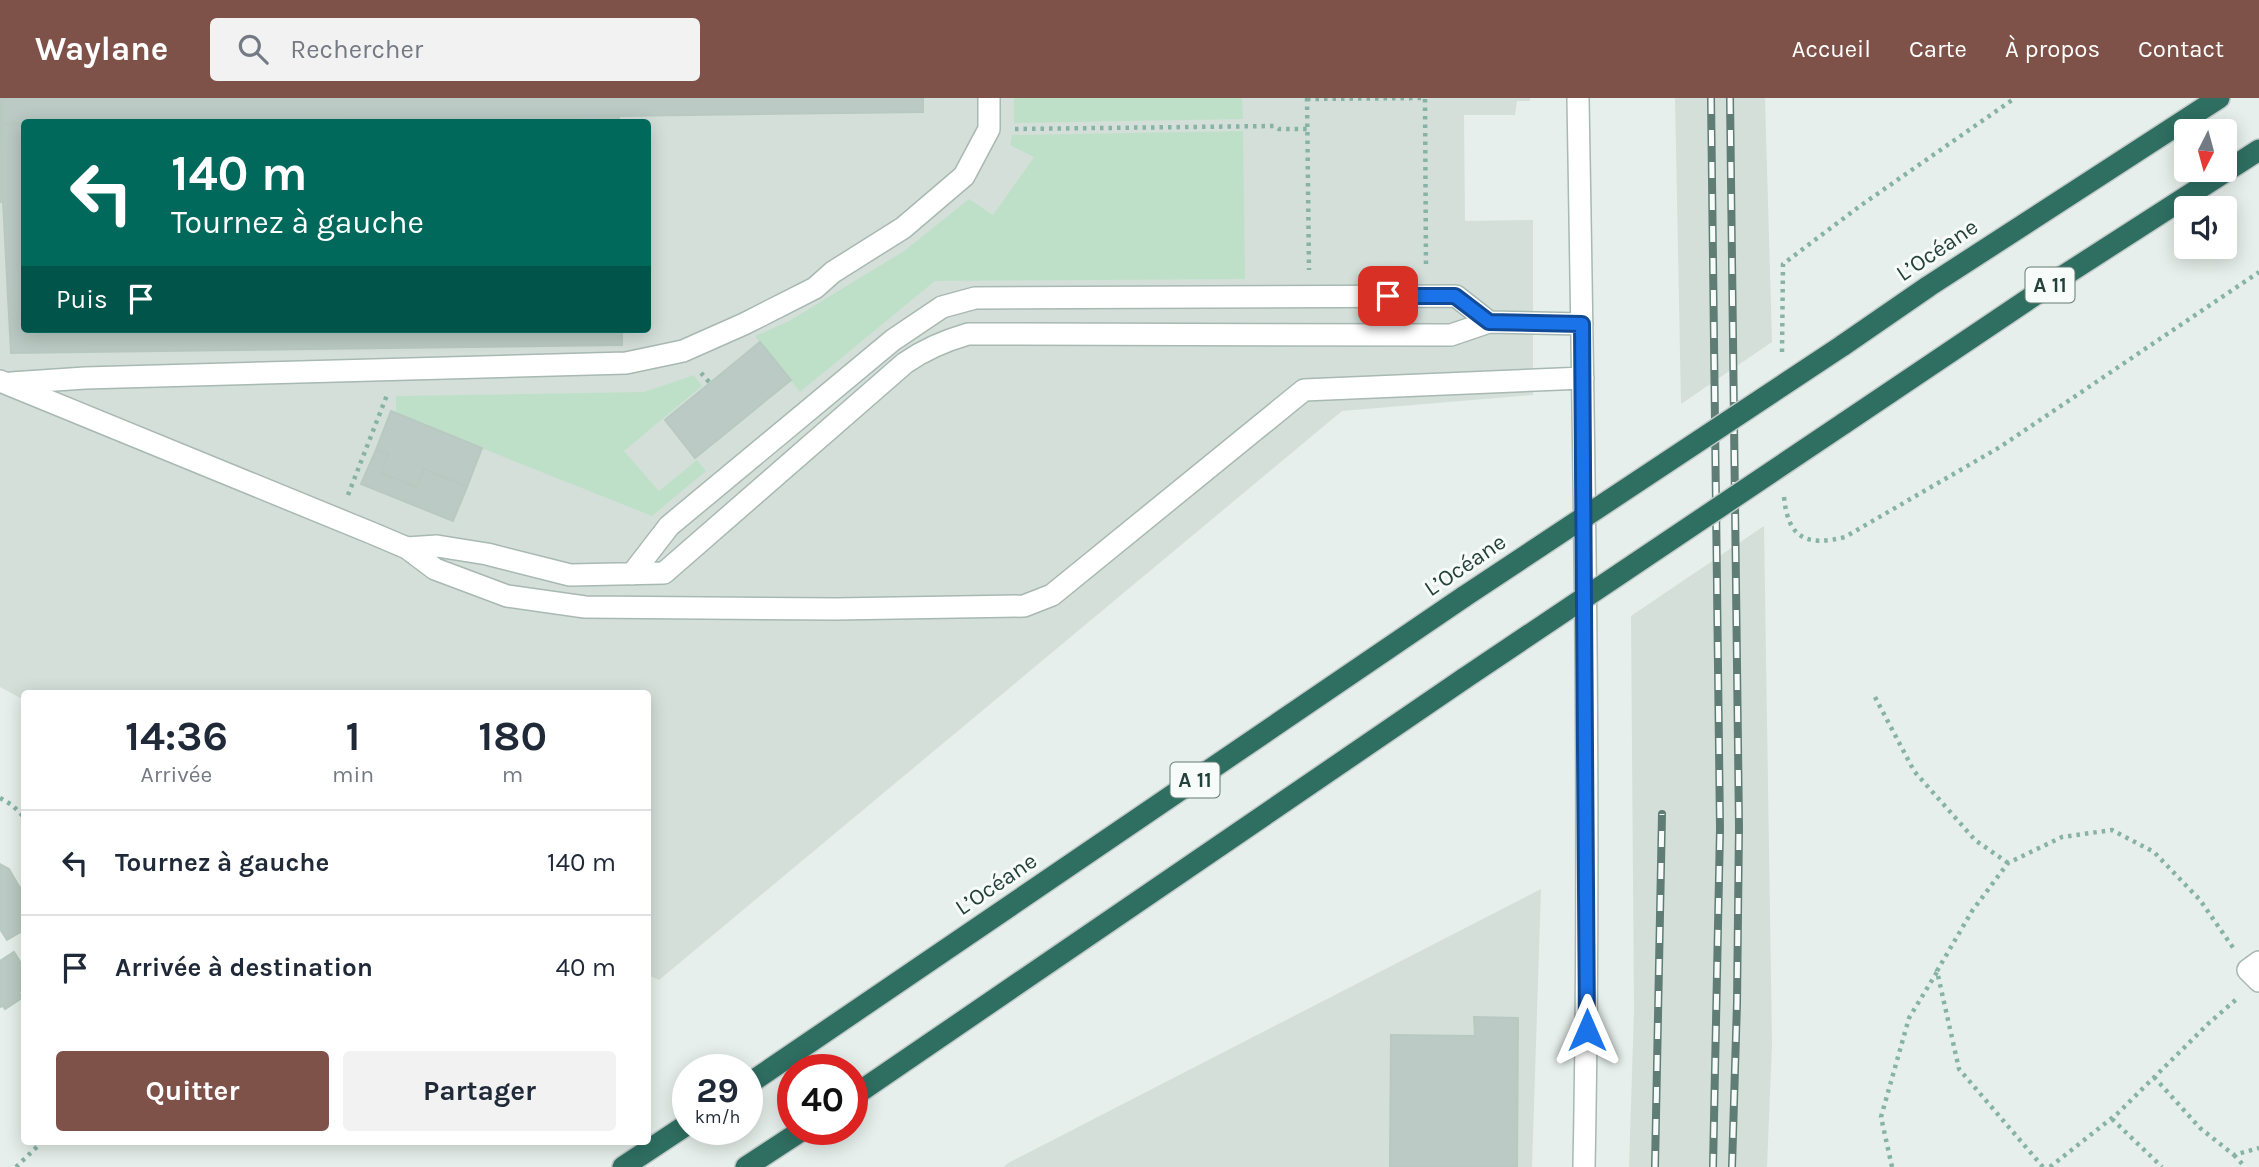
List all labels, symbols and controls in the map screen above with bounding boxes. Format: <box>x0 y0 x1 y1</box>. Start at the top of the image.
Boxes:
search box <box>210 18 700 81</box>
text: Waylane <box>35 30 168 68</box>
icon: search <box>234 30 272 68</box>
text: Rechercher <box>290 34 423 65</box>
text: Accueil <box>1792 35 1871 63</box>
text: Carte <box>1909 35 1967 63</box>
text: À propos <box>2005 35 2100 63</box>
text: Contact <box>2138 35 2224 63</box>
north arrow <box>2174 119 2236 182</box>
map controls <box>2174 119 2237 259</box>
text: 140 m <box>171 145 308 202</box>
icon: left <box>56 147 147 238</box>
button: sound <box>2174 196 2237 259</box>
text: Tournez à gauche <box>171 204 424 241</box>
street label: L’Océane <box>1891 213 1983 287</box>
pin <box>1358 266 1418 326</box>
road number: A 11 <box>2025 268 2074 302</box>
icon: arrive <box>1369 277 1407 315</box>
icon: arrive <box>122 280 160 318</box>
text: Puis <box>56 284 108 315</box>
street label: L’Océane <box>1419 528 1511 602</box>
text: 14:36 <box>125 711 228 761</box>
text: 1 <box>346 711 361 761</box>
text: 180 <box>478 711 547 761</box>
text: Arrivée <box>141 761 212 788</box>
text: min <box>332 761 374 788</box>
text: m <box>502 761 523 788</box>
road number: A 11 <box>1170 762 1220 798</box>
icon: left <box>56 844 94 882</box>
text: Tournez à gauche <box>115 847 329 878</box>
text: 140 m <box>547 847 616 878</box>
street label: L’Océane <box>950 847 1042 921</box>
icon: arrive <box>56 949 94 987</box>
text: Arrivée à destination <box>115 952 373 983</box>
text: 40 m <box>556 952 616 983</box>
position arrow <box>1550 993 1624 1067</box>
button: Quitter <box>56 1051 329 1131</box>
button: Partager <box>343 1051 616 1131</box>
speed limit sign: 40 <box>777 1054 868 1145</box>
text: 29 <box>696 1070 739 1111</box>
text: km/h <box>695 1106 740 1128</box>

